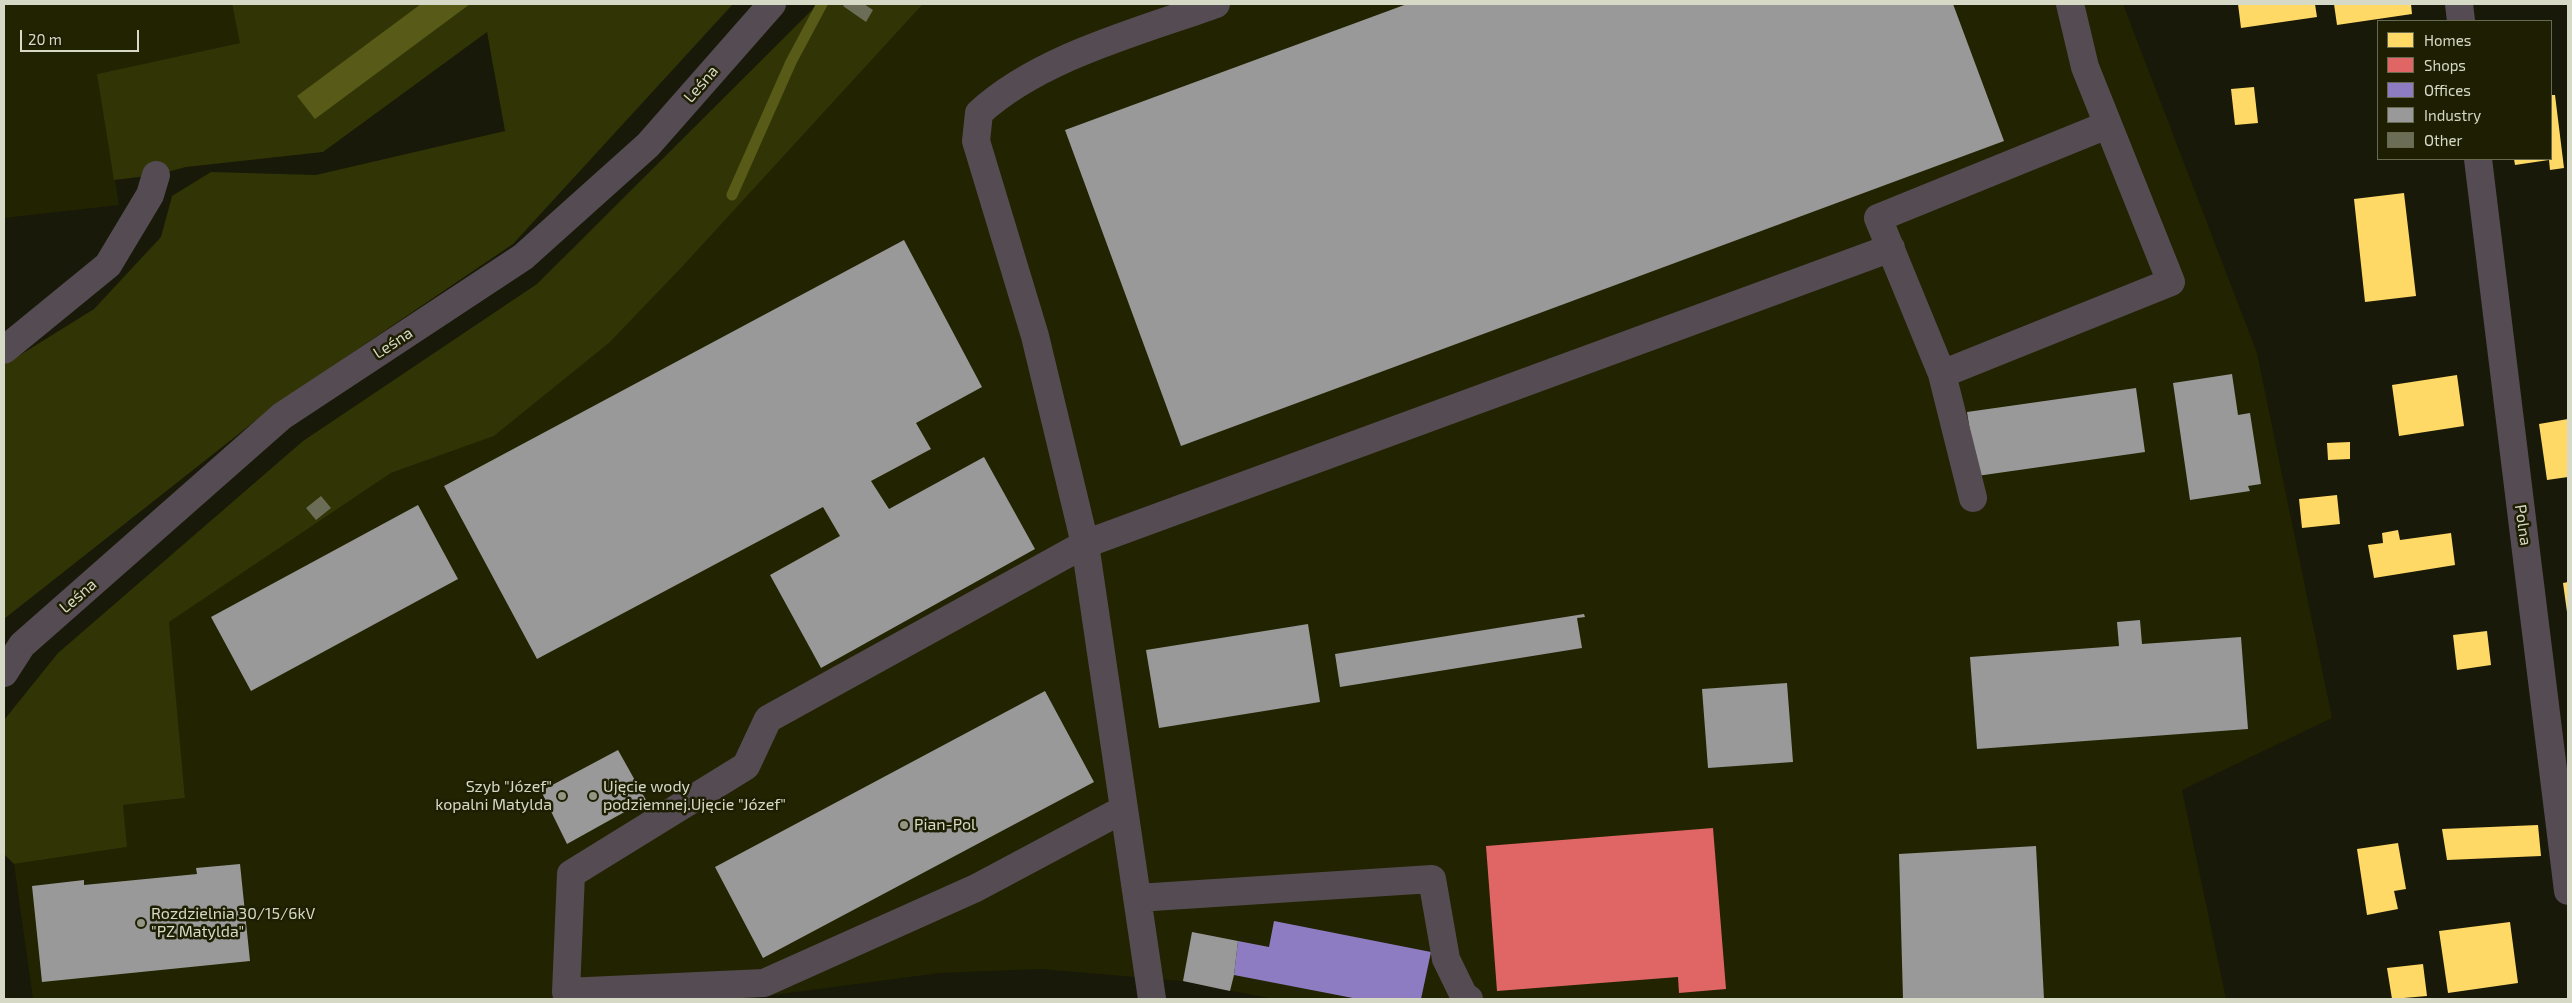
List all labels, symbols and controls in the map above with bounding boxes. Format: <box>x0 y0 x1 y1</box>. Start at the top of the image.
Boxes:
scale bar <box>22 20 141 52</box>
legend <box>2377 20 2552 160</box>
text: 20 m <box>28 30 62 48</box>
text: Homes <box>2424 31 2471 49</box>
text: Shops <box>2424 56 2466 74</box>
street label: Leśna <box>680 61 722 107</box>
text: Offices <box>2424 81 2471 99</box>
text: Industry <box>2424 106 2481 124</box>
text: Other <box>2424 131 2463 149</box>
street label: Leśna <box>370 323 416 363</box>
street label: Polna <box>2511 503 2535 547</box>
street label: Leśna <box>55 575 101 617</box>
place label: Szyb "Józef" kopalni Matylda <box>435 777 552 815</box>
place label: Ujęcie wody podziemnej.Ujęcie "Józef" <box>603 777 786 815</box>
marker: Szyb "Józef" kopalni Matylda <box>556 790 568 802</box>
marker: Ujęcie wody podziemnej.Ujęcie "Józef" <box>587 790 599 802</box>
place label: Pian-Pol <box>914 815 976 835</box>
marker: Pian-Pol <box>898 819 910 831</box>
place label: Rozdzielnia 30/15/6kV "PZ Matylda" <box>151 904 315 942</box>
marker: Rozdzielnia 30/15/6kV "PZ Matylda" <box>135 917 147 929</box>

